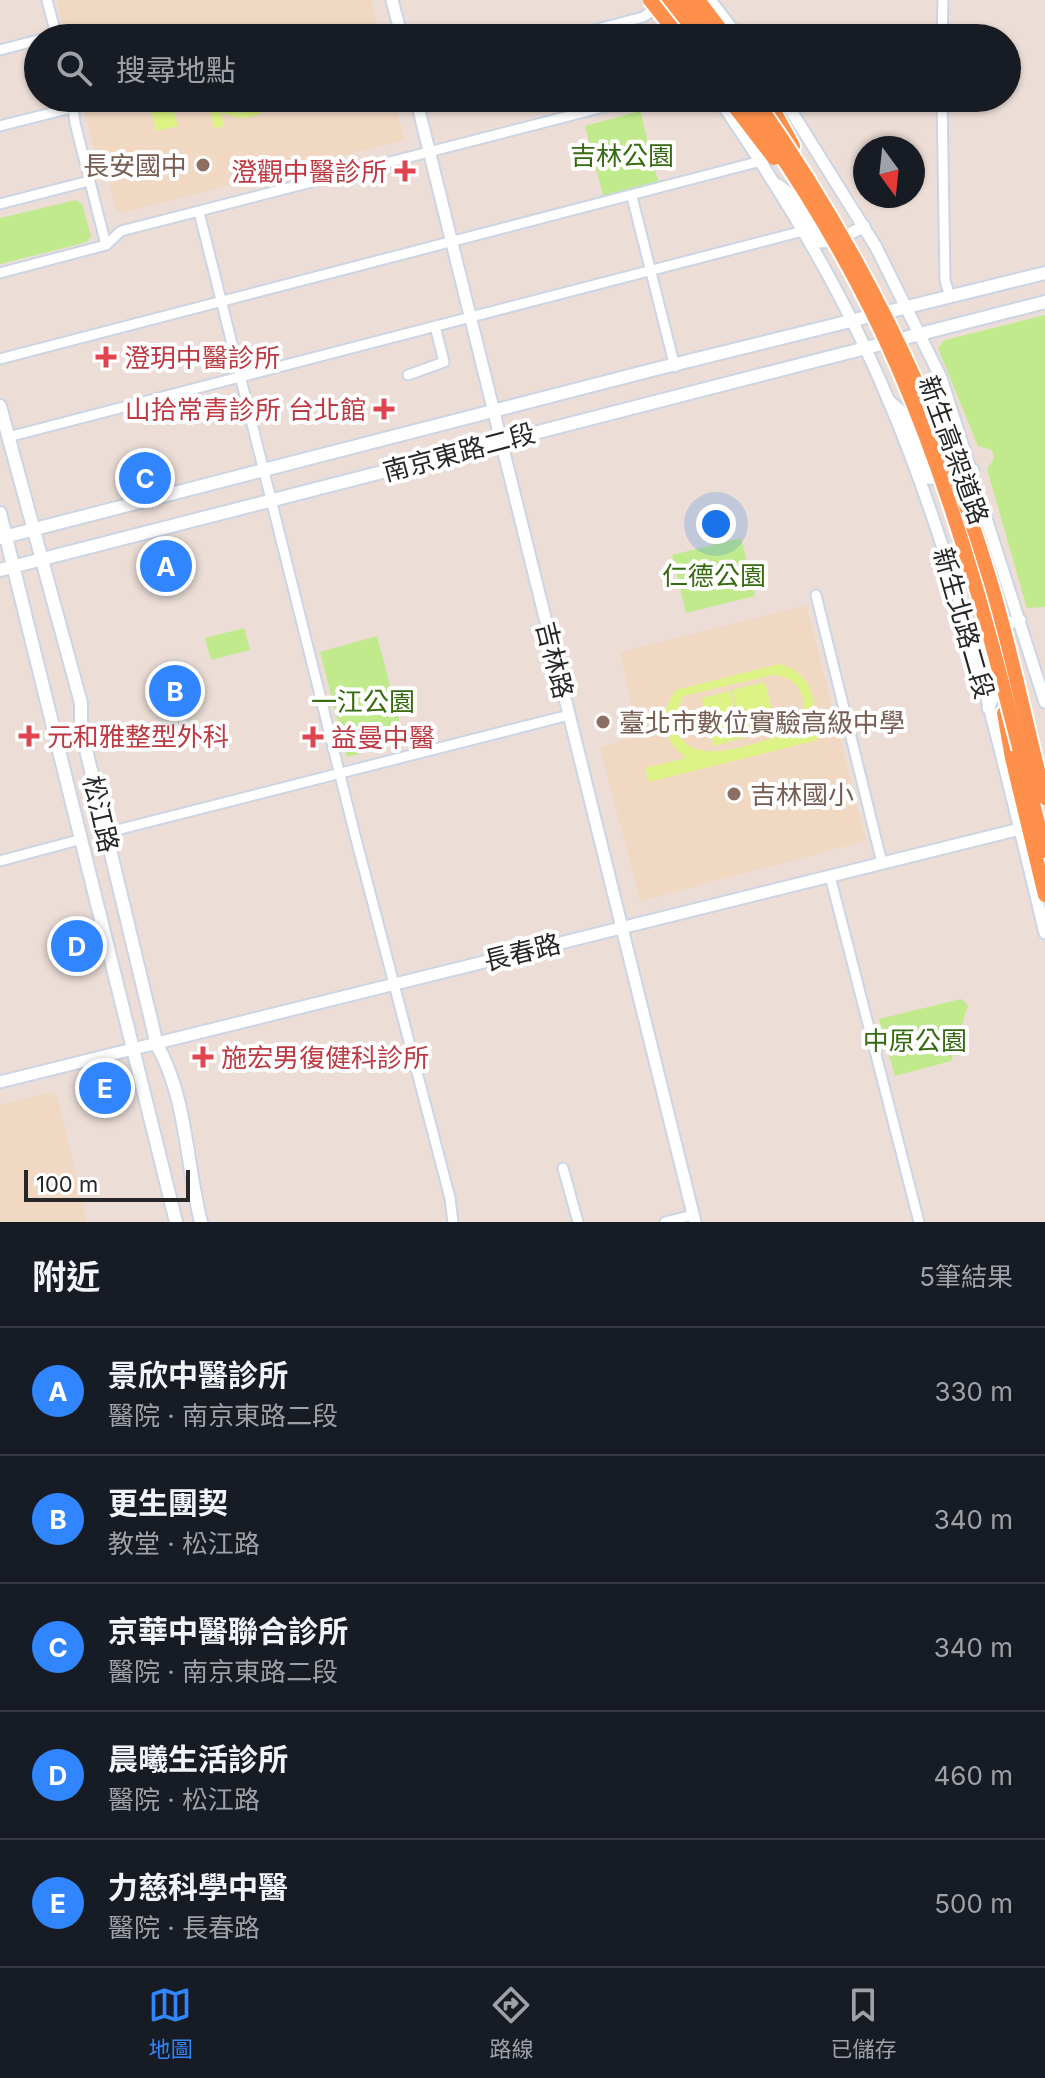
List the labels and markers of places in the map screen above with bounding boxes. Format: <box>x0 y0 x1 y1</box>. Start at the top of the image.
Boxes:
place label: 長安國中 <box>83 150 187 181</box>
marker: 長安國中 <box>194 156 212 174</box>
place label: 澄觀中醫診所 <box>231 156 387 187</box>
marker: 澄觀中醫診所 <box>394 160 416 182</box>
place label: 澄玥中醫診所 <box>124 342 280 373</box>
marker: 澄玥中醫診所 <box>95 346 117 368</box>
place label: 山拾常青診所 台北館 <box>125 394 366 425</box>
marker: 山拾常青診所 台北館 <box>373 398 395 420</box>
pin: C <box>119 448 171 508</box>
pin: A <box>140 536 192 596</box>
pin: B <box>149 661 201 721</box>
place label: 臺北市數位實驗高級中學 <box>619 707 905 738</box>
marker: 臺北市數位實驗高級中學 <box>594 713 612 731</box>
place label: 元和雅整型外科 <box>47 721 229 752</box>
place label: 益曼中醫 <box>331 722 435 753</box>
marker: 元和雅整型外科 <box>18 725 40 747</box>
marker: 益曼中醫 <box>302 726 324 748</box>
place label: 吉林國小 <box>750 779 854 810</box>
marker: 吉林國小 <box>725 785 743 803</box>
pin: D <box>51 916 103 976</box>
place label: 施宏男復健科診所 <box>221 1042 429 1073</box>
marker: 施宏男復健科診所 <box>192 1046 214 1068</box>
pin: E <box>79 1058 131 1118</box>

